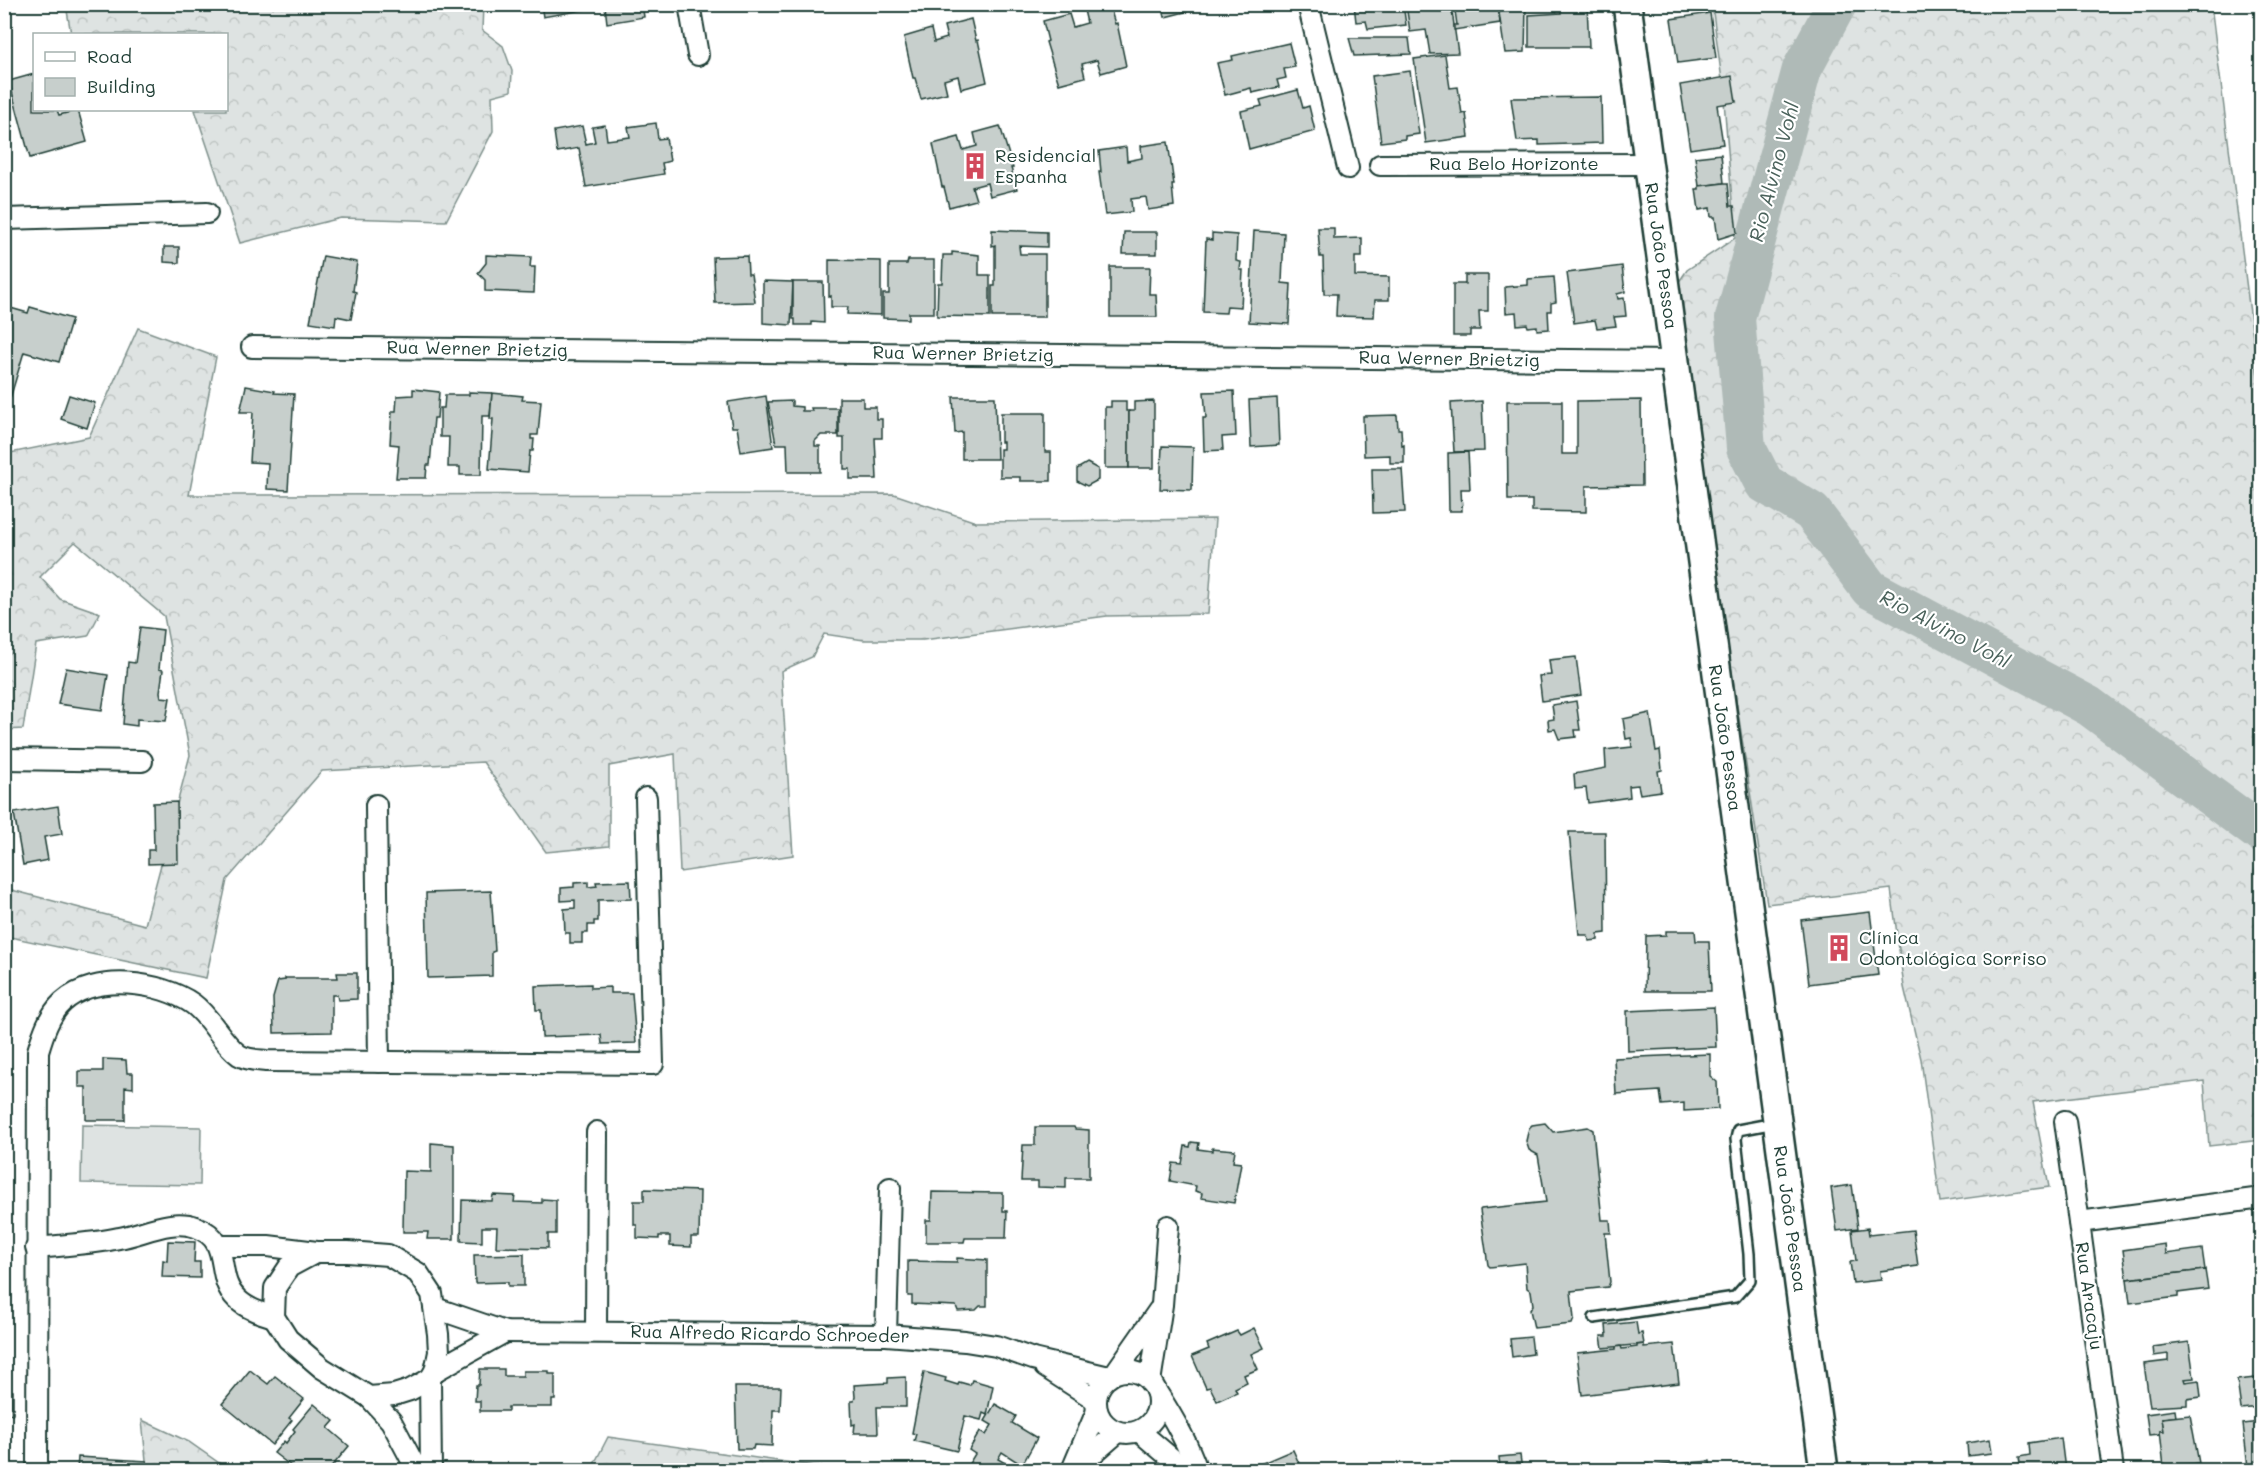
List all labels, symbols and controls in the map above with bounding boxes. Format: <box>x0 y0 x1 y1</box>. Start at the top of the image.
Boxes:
legend <box>33 33 228 111</box>
text: Road <box>87 44 132 68</box>
text: Building <box>87 74 155 98</box>
water label: Rio Alvino Vohl <box>1742 99 1804 244</box>
place label: Residencial Espanha <box>995 143 1096 188</box>
building icon: Residencial Espanha <box>960 151 990 181</box>
street label: Rua Belo Horizonte <box>1429 151 1599 175</box>
street label: Rua João Pessoa <box>1640 181 1684 331</box>
street label: Rua Werner Brietzig <box>386 334 568 362</box>
street label: Rua Werner Brietzig <box>872 339 1054 367</box>
street label: Rua Werner Brietzig <box>1358 344 1540 372</box>
water label: Rio Alvino Vohl <box>1876 583 2015 673</box>
street label: Rua João Pessoa <box>1704 663 1748 813</box>
place label: Clínica Odontológica Sorriso <box>1859 925 2047 970</box>
building icon: Clínica Odontológica Sorriso <box>1824 933 1854 963</box>
street label: Rua João Pessoa <box>1769 1144 1813 1294</box>
street label: Rua Aracaju <box>2071 1240 2109 1351</box>
street label: Rua Alfredo Ricardo Schroeder <box>630 1319 910 1347</box>

